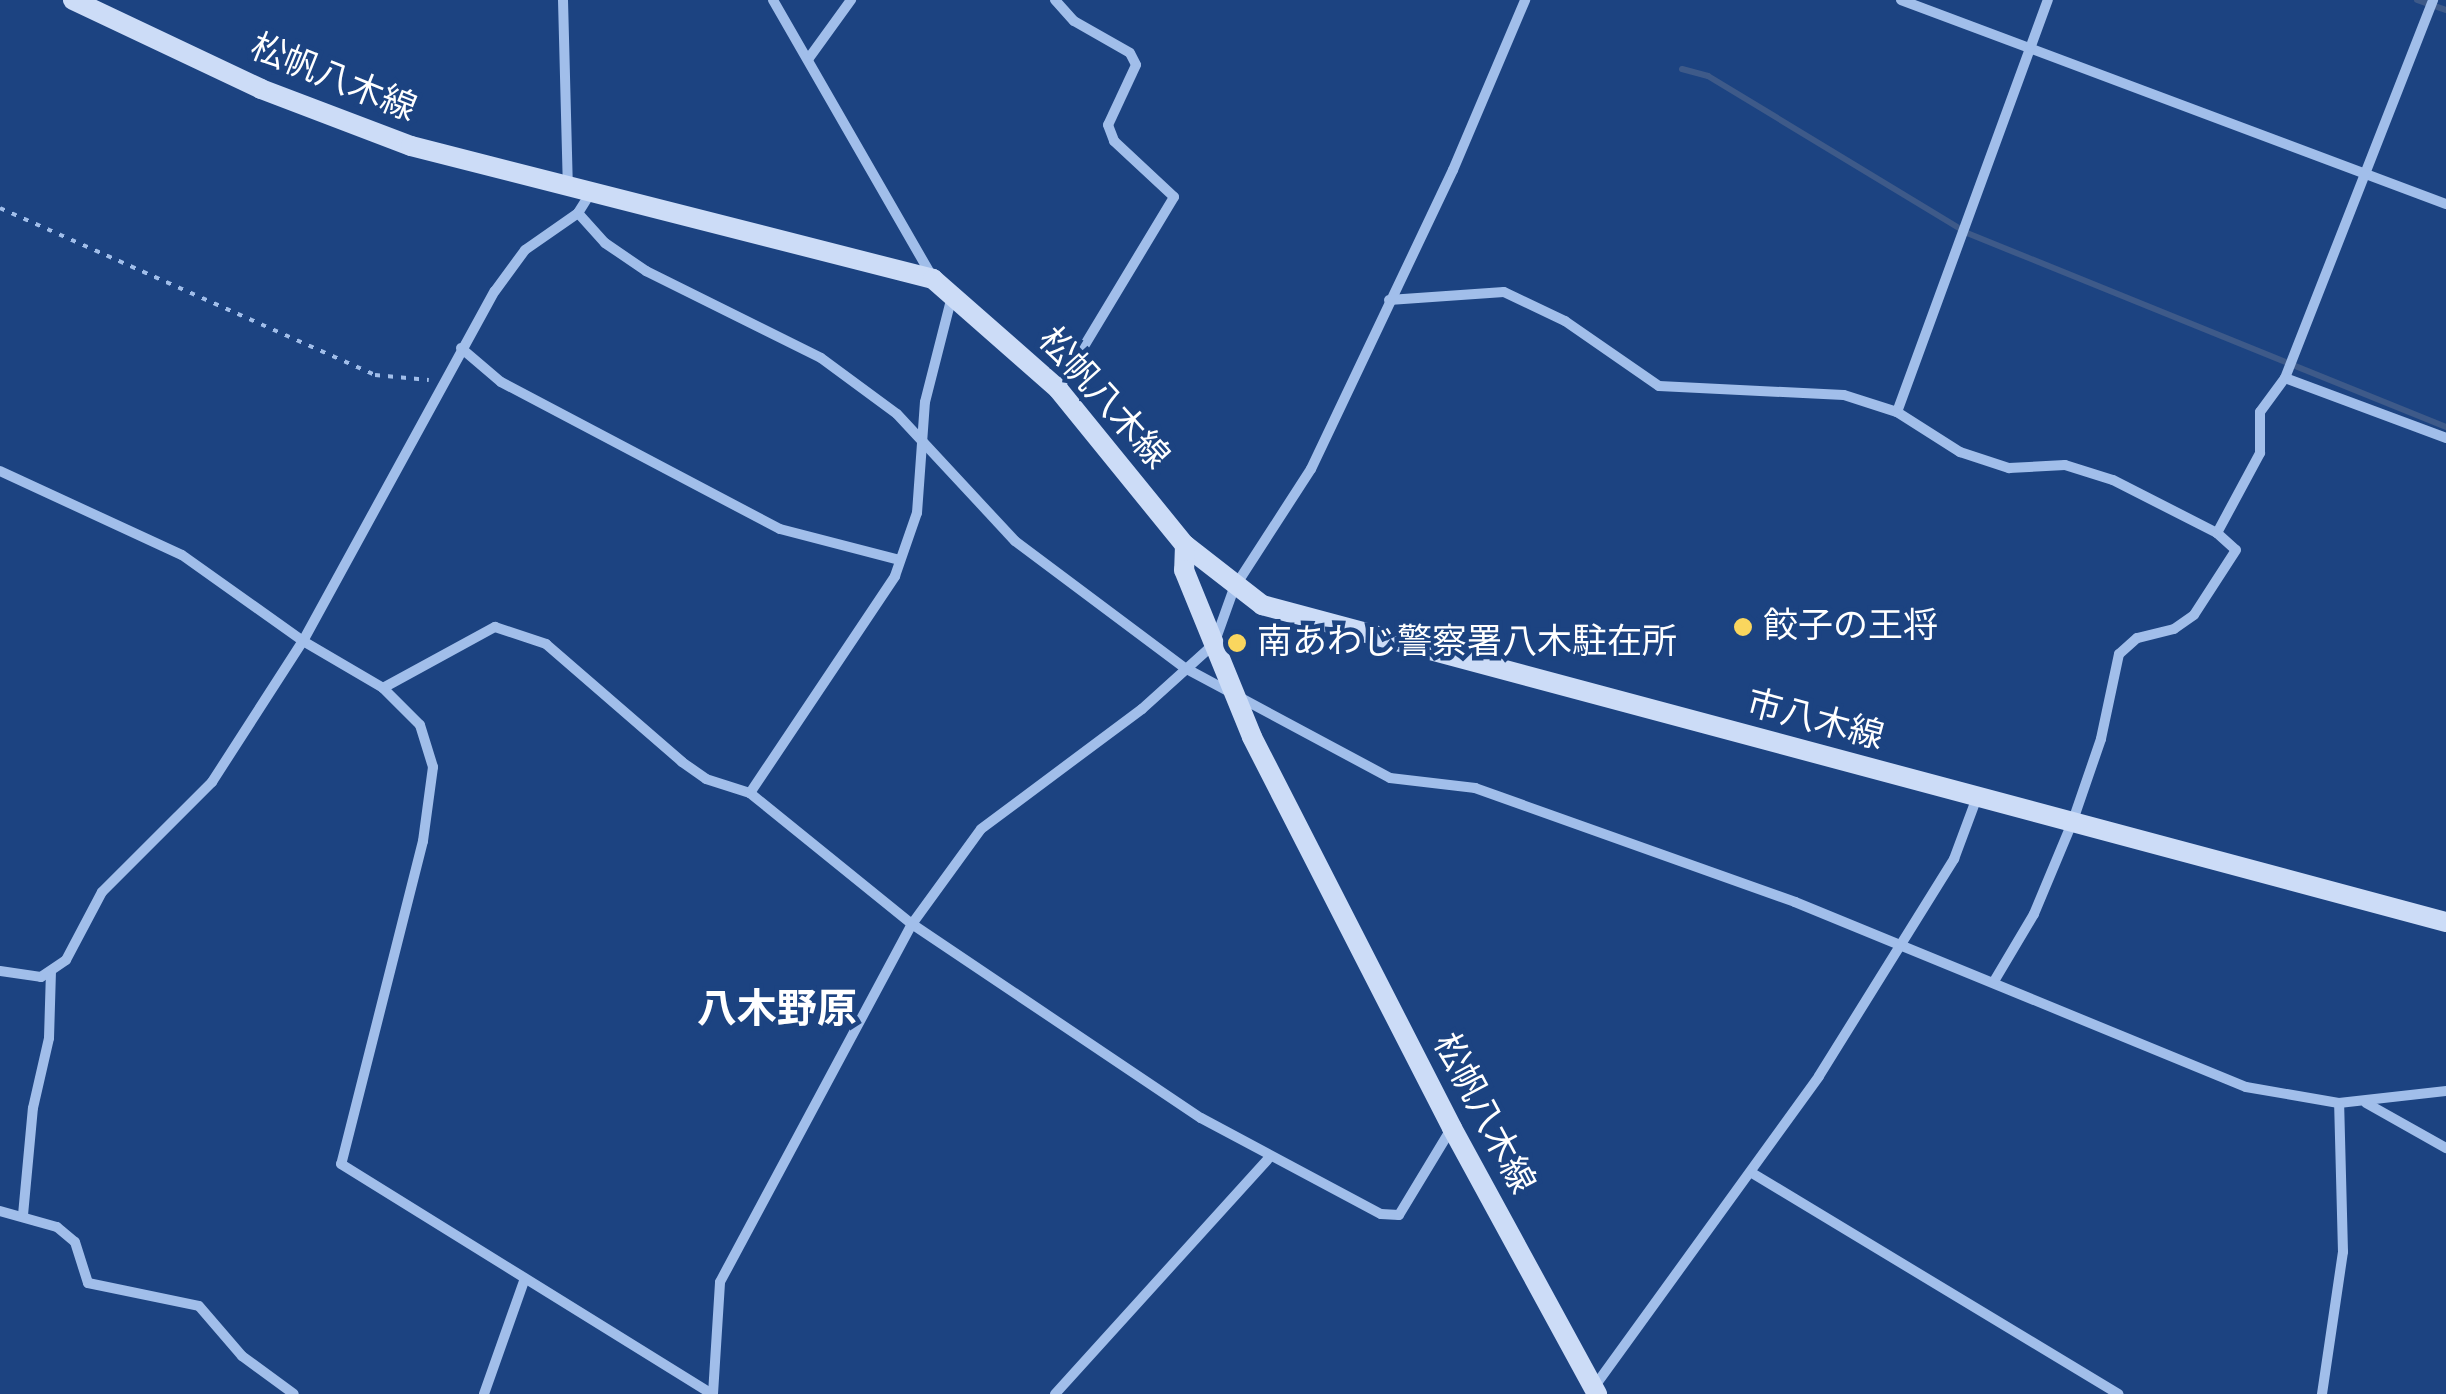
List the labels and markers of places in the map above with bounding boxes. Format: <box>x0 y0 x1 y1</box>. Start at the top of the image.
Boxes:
place label: 餃子の王将 <box>1763 606 1938 648</box>
marker: 餃子の王将 <box>1732 616 1754 638</box>
place label: 南あわじ警察署八木駐在所 <box>1257 622 1677 664</box>
marker: 南あわじ警察署八木駐在所 <box>1226 632 1248 654</box>

